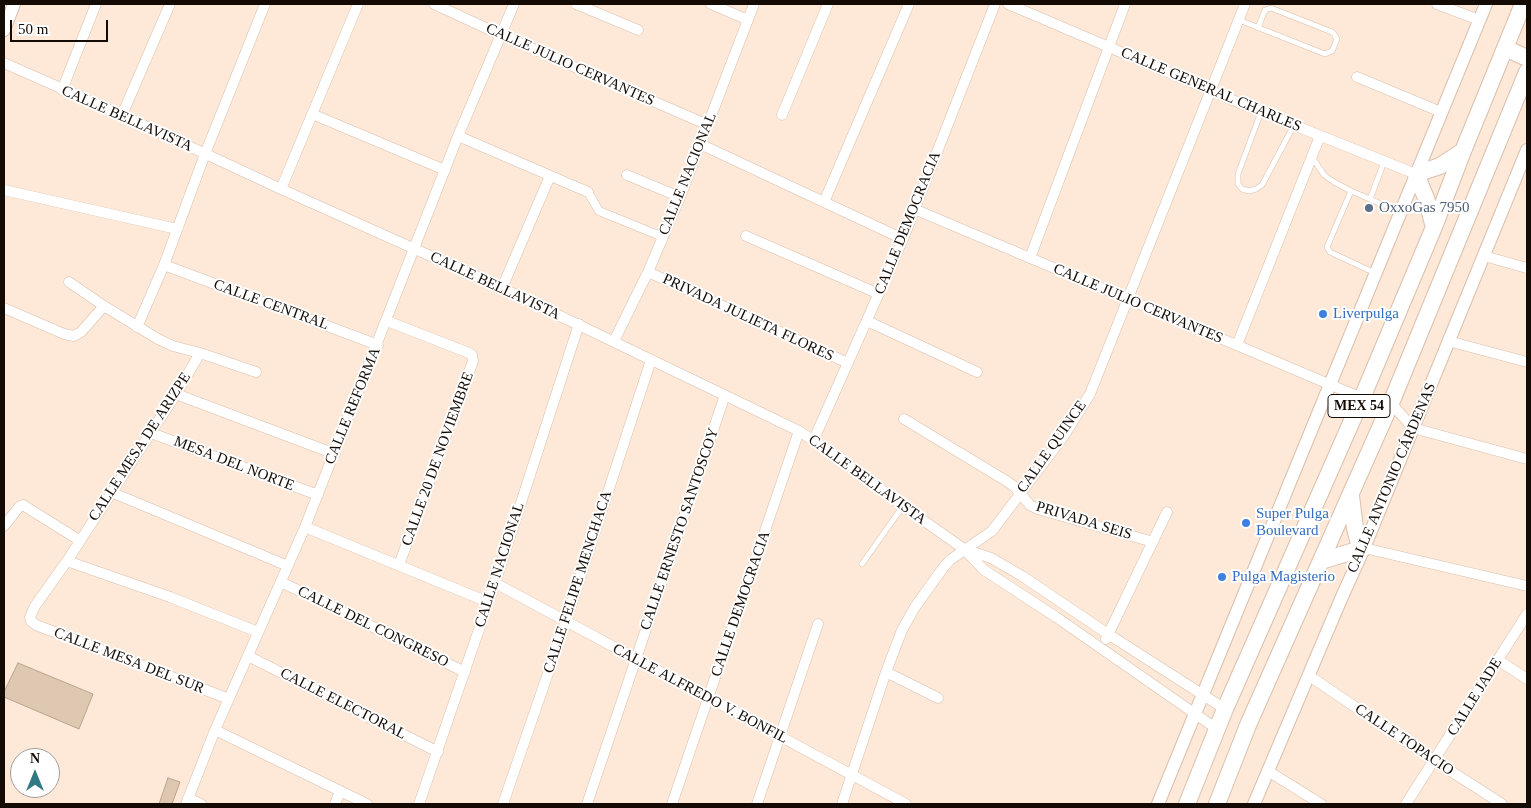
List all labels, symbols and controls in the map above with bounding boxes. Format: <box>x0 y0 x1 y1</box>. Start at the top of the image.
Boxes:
scale bar <box>12 10 110 42</box>
street label: CALLE JULIO CERVANTES <box>483 20 657 110</box>
text: 50 m <box>18 21 48 37</box>
street label: CALLE GENERAL CHARLES <box>1118 44 1304 136</box>
street label: CALLE BELLAVISTA <box>59 82 195 156</box>
street label: CALLE NACIONAL <box>655 110 721 238</box>
street label: CALLE DEMOCRACIA <box>871 149 945 297</box>
place label: OxxoGas 7950 <box>1379 199 1469 217</box>
marker: OxxoGas 7950 <box>1363 202 1375 214</box>
street label: CALLE BELLAVISTA <box>427 248 563 324</box>
street label: CALLE JULIO CERVANTES <box>1050 260 1226 348</box>
street label: PRIVADA JULIETA FLORES <box>660 270 836 366</box>
street label: CALLE CENTRAL <box>211 276 331 334</box>
place label: Liverpulga <box>1333 305 1399 323</box>
marker: Liverpulga <box>1317 308 1329 320</box>
street label: CALLE REFORMA <box>321 345 385 467</box>
street label: CALLE MESA DE ARIZPE <box>85 369 195 525</box>
street label: CALLE 20 DE NOVIEMBRE <box>398 370 478 548</box>
street label: CALLE ANTONIO CÁRDENAS <box>1344 380 1440 576</box>
road number: MEX 54 <box>1328 394 1390 418</box>
street label: CALLE QUINCE <box>1013 397 1091 497</box>
street label: CALLE ERNESTO SANTOSCOY <box>637 425 723 633</box>
street label: CALLE BELLAVISTA <box>805 431 929 529</box>
street label: MESA DEL NORTE <box>171 433 297 495</box>
street label: CALLE FELIPE MENCHACA <box>540 488 616 676</box>
street label: PRIVADA SEIS <box>1034 498 1134 544</box>
street label: CALLE NACIONAL <box>471 500 529 630</box>
place label: Super Pulga Boulevard <box>1256 505 1329 540</box>
marker: Super Pulga Boulevard <box>1240 517 1252 529</box>
street label: CALLE DEMOCRACIA <box>708 529 774 679</box>
place label: Pulga Magisterio <box>1232 568 1335 586</box>
marker: Pulga Magisterio <box>1216 571 1228 583</box>
street label: CALLE DEL CONGRESO <box>295 583 451 671</box>
street label: CALLE MESA DEL SUR <box>51 624 207 698</box>
street label: CALLE ALFREDO V. BONFIL <box>609 640 791 748</box>
street label: CALLE JADE <box>1444 655 1506 739</box>
street label: CALLE ELECTORAL <box>277 664 409 744</box>
street label: CALLE TOPACIO <box>1351 700 1457 780</box>
north arrow <box>10 748 60 798</box>
text: N <box>30 751 40 766</box>

